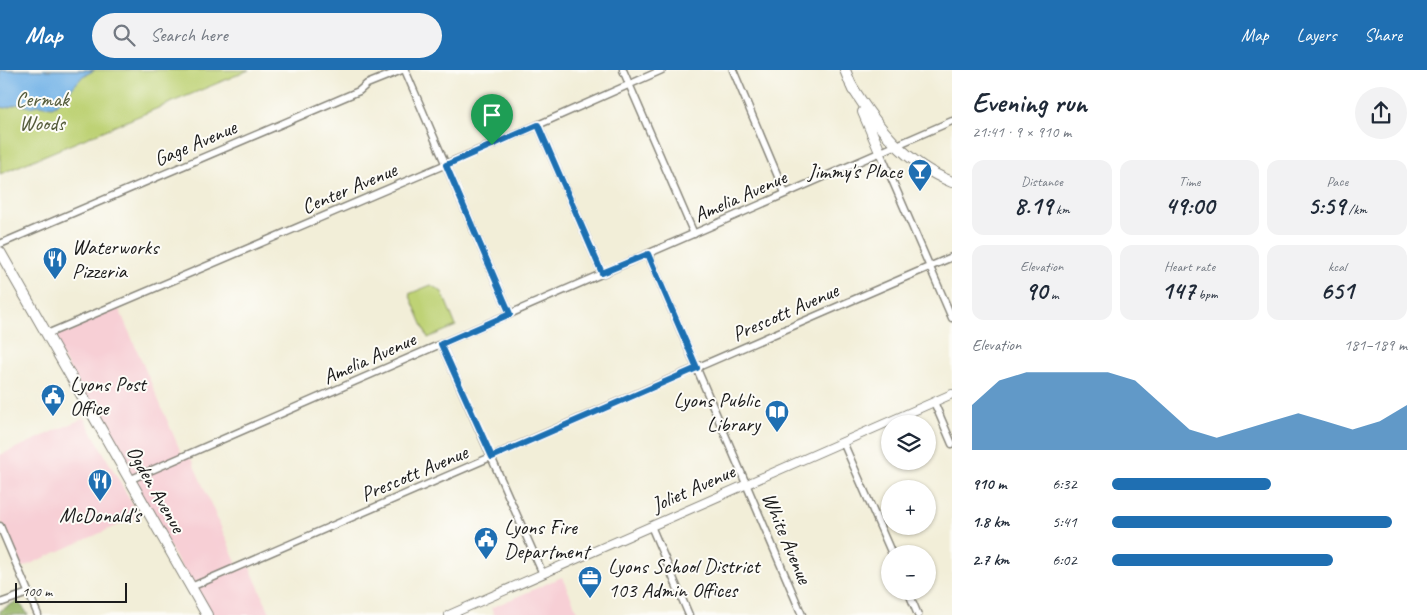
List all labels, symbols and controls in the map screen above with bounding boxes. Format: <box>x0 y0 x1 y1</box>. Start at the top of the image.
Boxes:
search box <box>92 13 442 58</box>
text: Map <box>25 20 62 50</box>
icon: search <box>110 21 138 49</box>
text: Search here <box>150 23 228 47</box>
text: Map <box>1241 24 1269 46</box>
text: Layers <box>1297 24 1336 46</box>
text: Share <box>1364 24 1402 46</box>
text: Evening run <box>972 85 1087 120</box>
park label: Cermak Woods <box>15 86 70 136</box>
button: share <box>1355 87 1407 139</box>
pin <box>471 94 513 145</box>
icon: arrive <box>478 101 506 129</box>
street label: Gage Avenue <box>150 114 241 172</box>
text: 21:41 · 9 × 910 m <box>972 122 1071 142</box>
street label: Center Avenue <box>297 156 402 220</box>
place label: Jimmy's Place <box>807 158 903 184</box>
bar icon: Jimmy's Place <box>907 158 933 192</box>
street label: Amelia Avenue <box>690 164 791 228</box>
text: Distance <box>1021 173 1063 190</box>
text: Time <box>1179 173 1200 190</box>
text: Pace <box>1326 173 1348 190</box>
text: 8.19 <box>1014 190 1052 222</box>
text: 49:00 <box>1165 190 1214 222</box>
text: 5:59 <box>1308 190 1345 222</box>
text: km <box>1052 201 1070 218</box>
text: /km <box>1345 201 1367 218</box>
place label: Waterworks Pizzeria <box>72 234 160 284</box>
restaurant icon: Waterworks Pizzeria <box>42 246 68 280</box>
text: Elevation <box>1020 258 1063 275</box>
text: Heart rate <box>1164 258 1215 275</box>
text: kcal <box>1328 258 1346 275</box>
text: 90 <box>1025 275 1047 307</box>
text: 147 <box>1161 275 1195 307</box>
text: 651 <box>1320 275 1354 307</box>
street label: Prescott Avenue <box>728 277 843 347</box>
text: m <box>1047 286 1059 303</box>
text: bpm <box>1195 286 1218 303</box>
street label: Amelia Avenue <box>319 326 420 390</box>
text: Elevation <box>972 335 1021 355</box>
text: 181–189 m <box>1344 335 1407 355</box>
place label: Lyons Post Office <box>70 371 148 421</box>
public building icon: Lyons Post Office <box>40 383 66 417</box>
place label: Lyons Public Library <box>674 387 762 437</box>
library icon: Lyons Public Library <box>764 399 790 433</box>
map controls <box>881 415 936 600</box>
button: layers <box>881 415 936 470</box>
street label: Prescott Avenue <box>357 438 472 507</box>
street label: Ogden Avenue <box>121 441 192 539</box>
street label: Joliet Avenue <box>646 458 740 518</box>
restaurant icon: McDonald's <box>87 468 113 502</box>
text: 910 m <box>972 474 1006 494</box>
text: 6:32 <box>1052 474 1077 494</box>
button: + <box>881 480 936 535</box>
street label: White Avenue <box>756 489 818 589</box>
place label: McDonald's <box>59 502 143 528</box>
text: 1.8 km <box>972 512 1009 532</box>
text: 5:41 <box>1052 512 1077 532</box>
place label: Lyons Fire Department <box>504 514 592 564</box>
public building icon: Lyons Fire Department <box>473 526 499 560</box>
button: − <box>881 545 936 600</box>
text: 2.7 km <box>972 550 1009 570</box>
text: 6:02 <box>1052 550 1077 570</box>
place label: Lyons School District 103 Admin Offices <box>608 553 762 603</box>
office icon: Lyons School District 103 Admin Offices <box>577 565 603 599</box>
scale bar <box>15 580 128 603</box>
text: 100 m <box>22 583 52 600</box>

